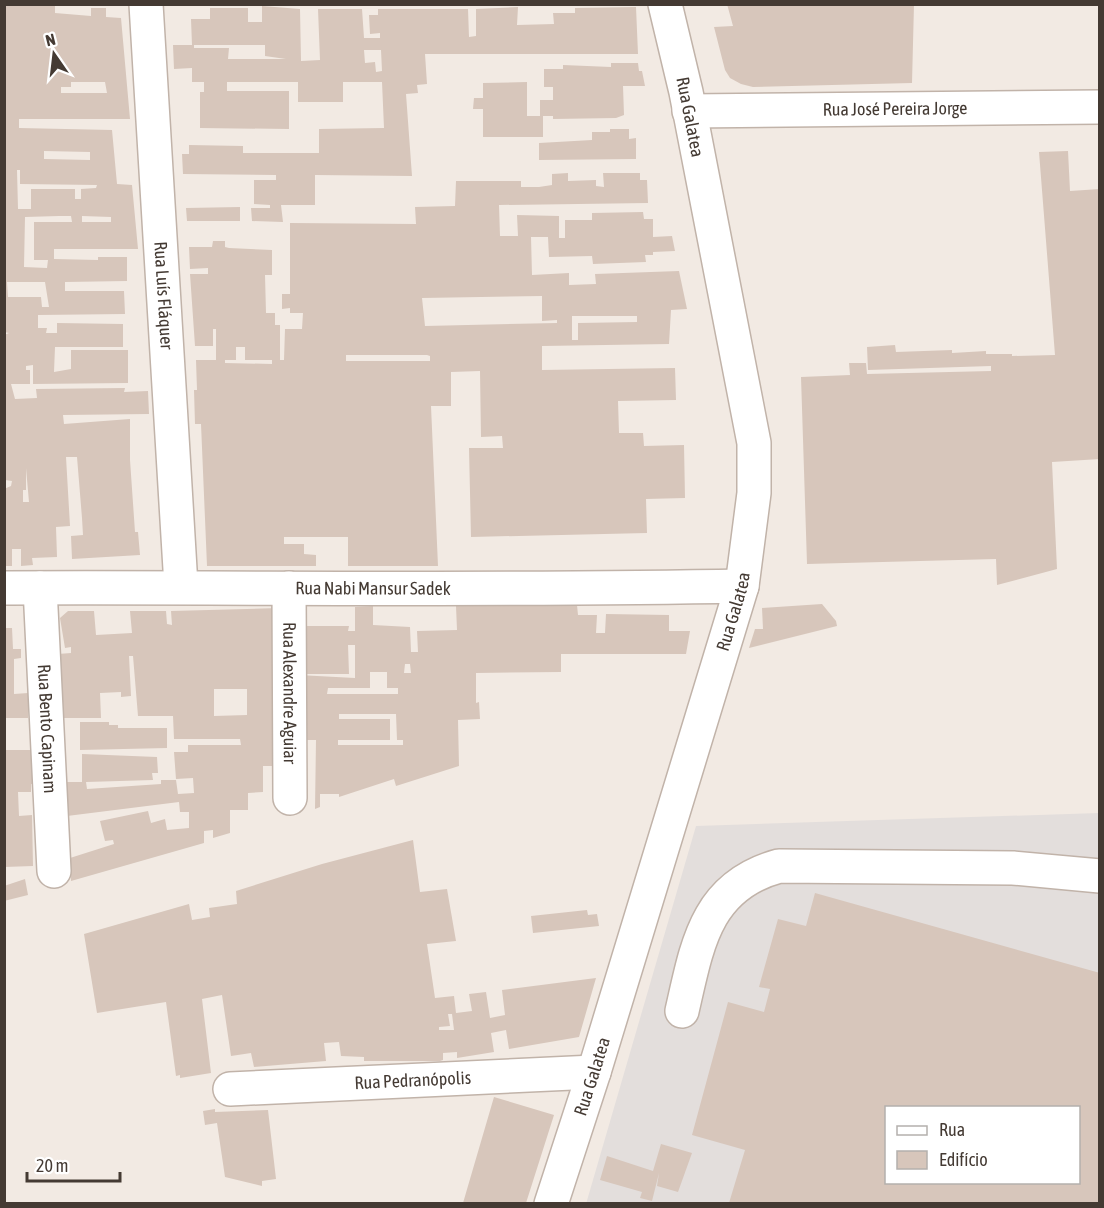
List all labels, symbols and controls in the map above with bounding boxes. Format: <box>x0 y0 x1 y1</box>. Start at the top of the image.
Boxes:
north arrow <box>24 24 84 84</box>
text: N <box>44 30 57 49</box>
street label: Rua Galatea <box>672 75 709 159</box>
street label: Rua José Pereira Jorge <box>823 97 967 120</box>
street label: Rua Luís Fláquer <box>150 241 178 351</box>
street label: Rua Galatea <box>712 571 754 653</box>
street label: Rua Nabi Mansur Sadek <box>295 577 451 599</box>
street label: Rua Alexandre Aguiar <box>279 622 301 765</box>
street label: Rua Bento Capinam <box>34 664 61 794</box>
street label: Rua Galatea <box>569 1035 614 1118</box>
street label: Rua Pedranópolis <box>354 1067 472 1093</box>
legend <box>885 1106 1080 1184</box>
text: Rua <box>939 1119 965 1140</box>
scale bar <box>27 1145 120 1183</box>
text: Edifício <box>939 1149 988 1170</box>
text: 20 m <box>36 1155 68 1176</box>

